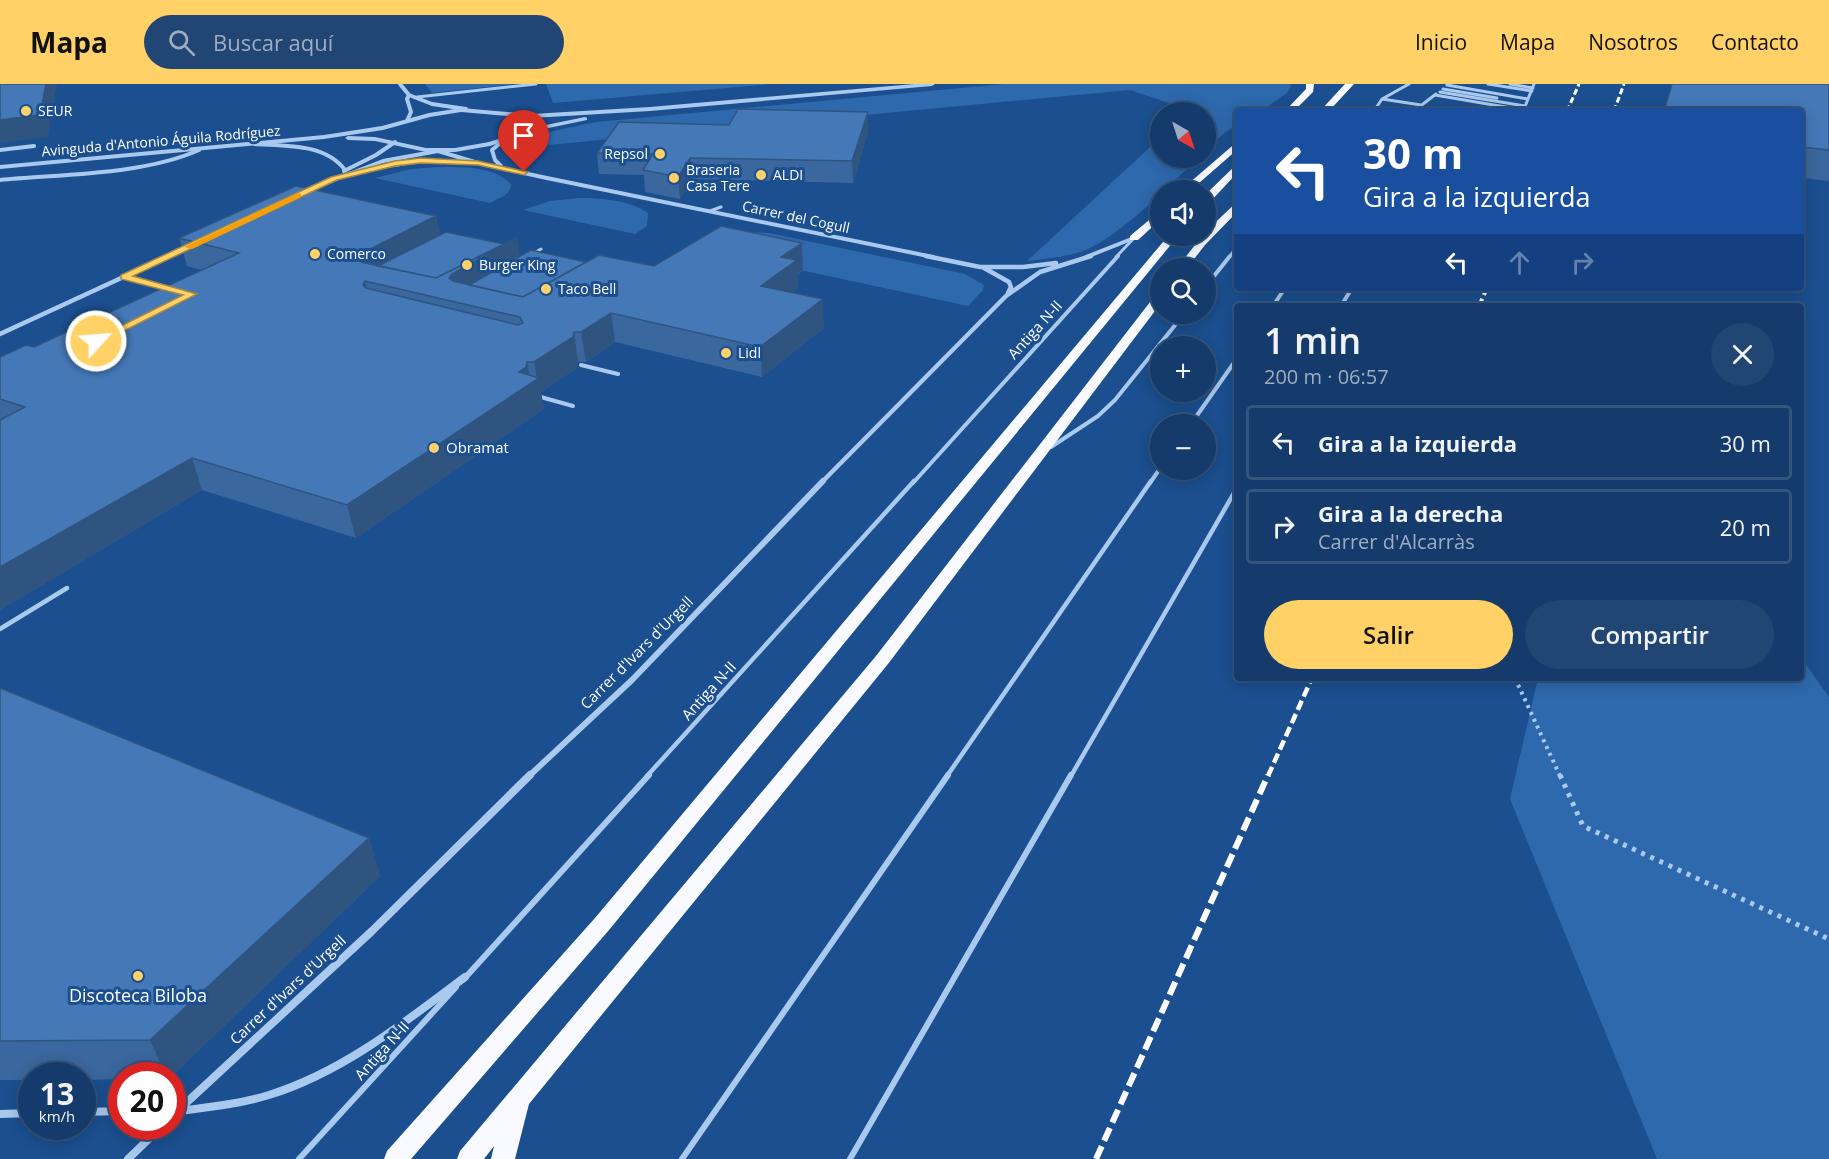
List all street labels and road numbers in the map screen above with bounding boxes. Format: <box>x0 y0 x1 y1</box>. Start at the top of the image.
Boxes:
street label: Avinguda d'Antonio Águila Rodríguez <box>41 121 282 160</box>
street label: Carrer del Cogull <box>741 196 852 237</box>
street label: Antiga N-II <box>1003 296 1066 363</box>
street label: Carrer d'Ivars d'Urgell <box>576 592 697 713</box>
street label: Antiga N-II <box>677 657 740 724</box>
street label: Carrer d'Ivars d'Urgell <box>225 930 350 1048</box>
street label: Antiga N-II <box>350 1017 413 1084</box>

